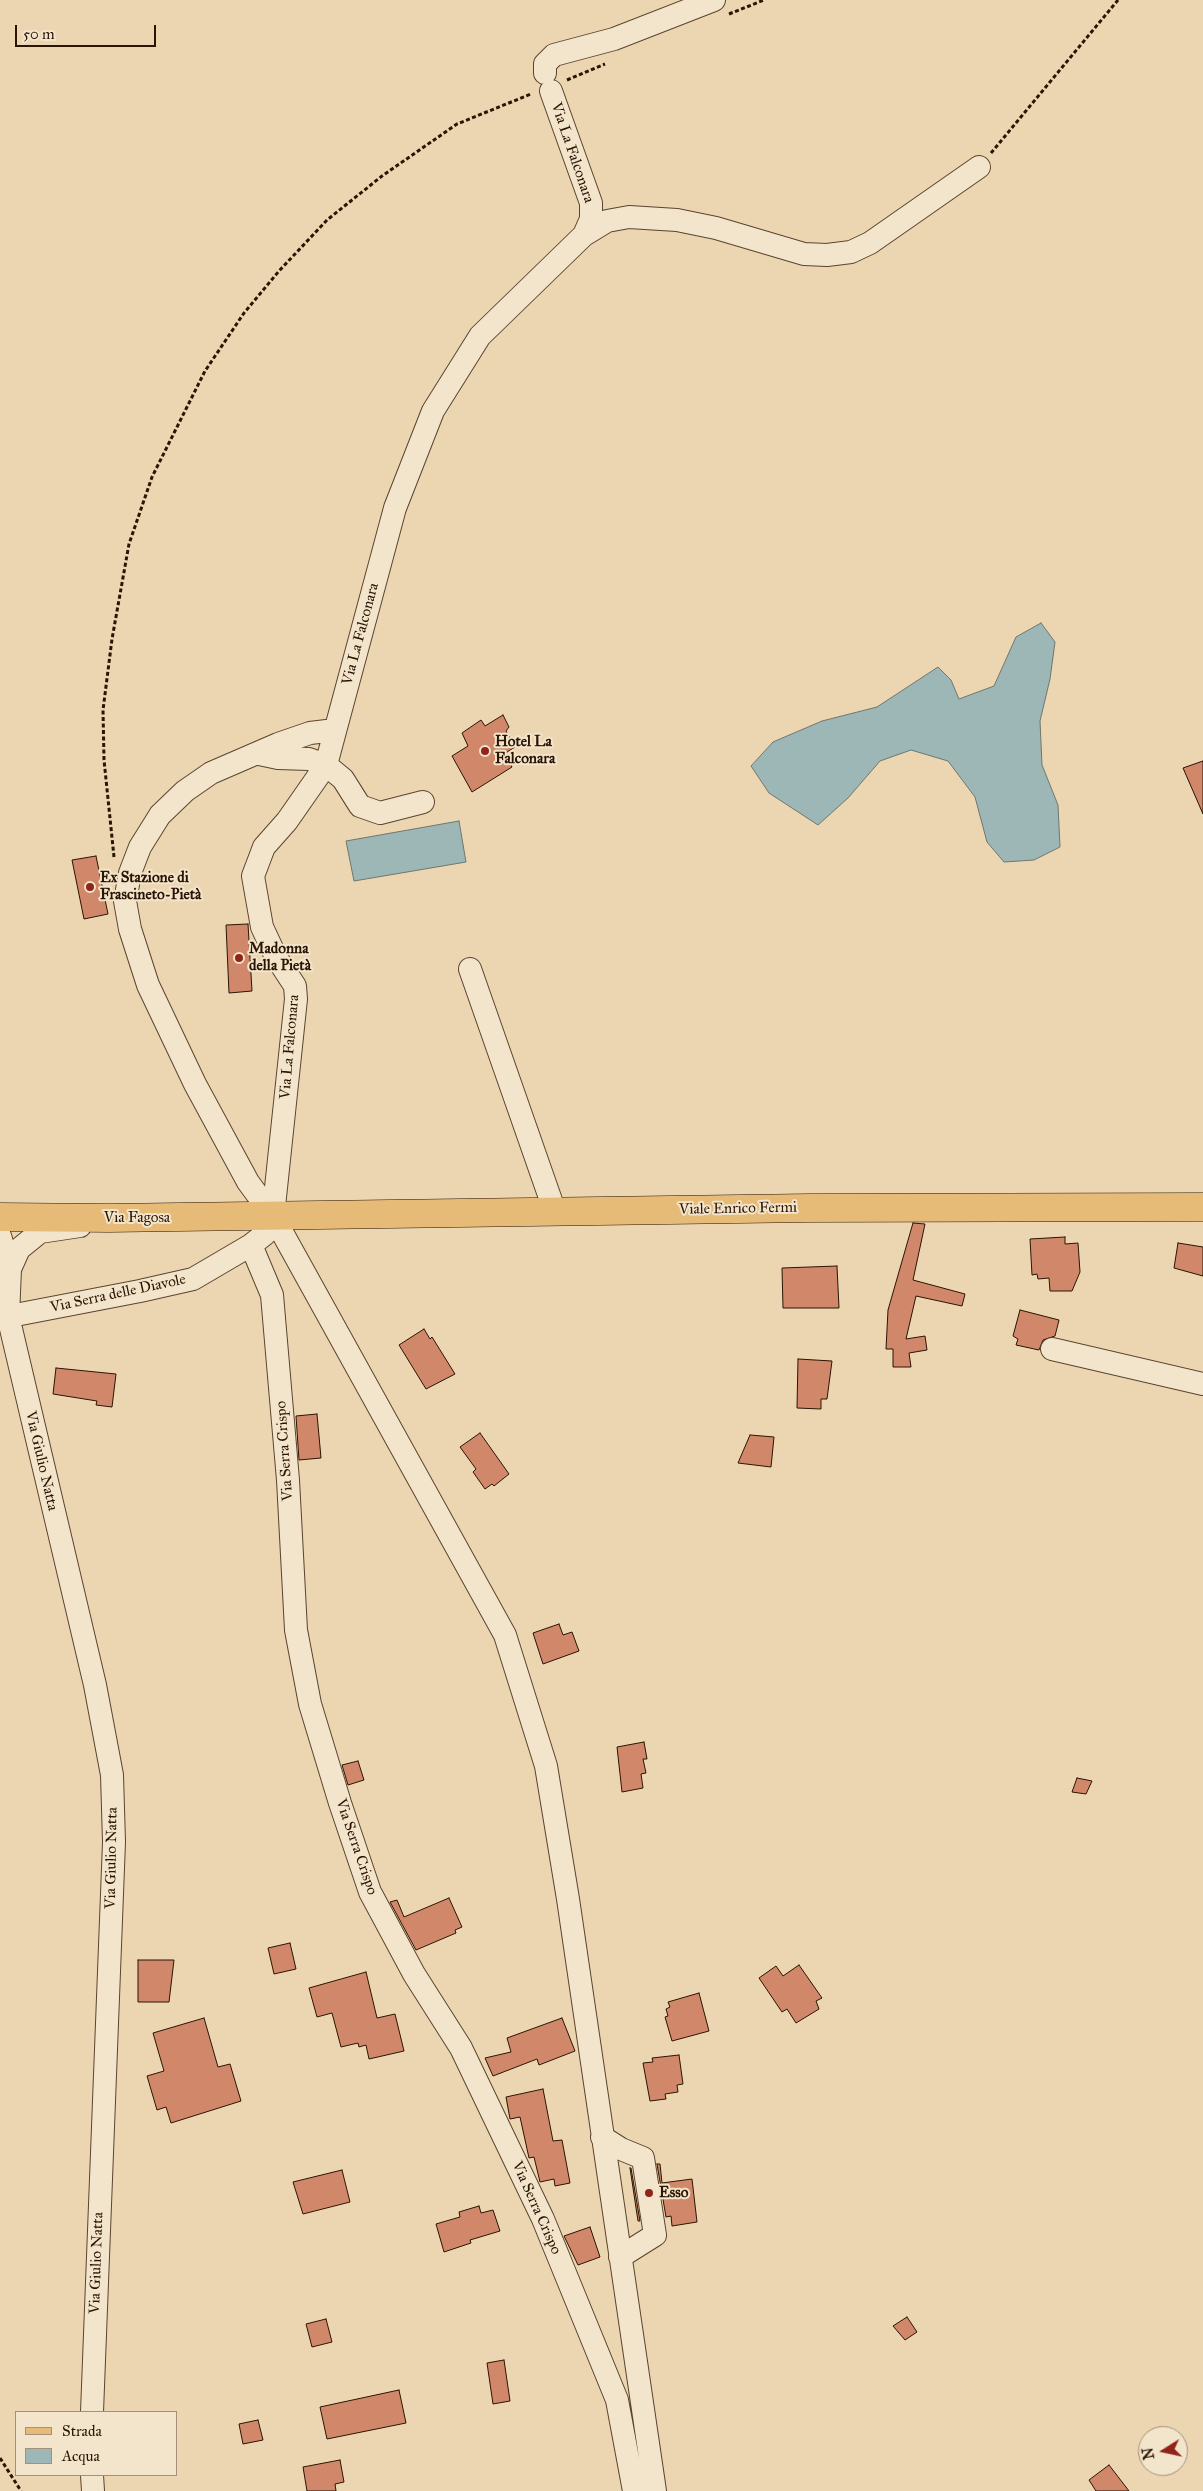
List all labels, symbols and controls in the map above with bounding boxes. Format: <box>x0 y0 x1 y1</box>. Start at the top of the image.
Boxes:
scale bar <box>18 15 159 47</box>
text: 50 m <box>23 25 55 43</box>
street label: Via La Falconara <box>546 100 598 206</box>
street label: Via La Falconara <box>339 581 383 687</box>
place label: Hotel La Falconara <box>495 733 555 768</box>
marker: Hotel La Falconara <box>479 745 491 757</box>
place label: Ex Stazione di Frascineto-Pietà <box>100 869 201 904</box>
marker: Ex Stazione di Frascineto-Pietà <box>84 881 96 893</box>
place label: Madonna della Pietà <box>249 940 311 975</box>
marker: Madonna della Pietà <box>233 952 245 964</box>
street label: Via La Falconara <box>276 994 304 1100</box>
street label: Viale Enrico Fermi <box>679 1199 797 1219</box>
street label: Via Fagosa <box>104 1209 170 1227</box>
street label: Via Serra delle Diavole <box>49 1271 187 1317</box>
street label: Via Serra Crispo <box>273 1400 297 1502</box>
street label: Via Giulio Natta <box>21 1409 61 1513</box>
street label: Via Serra Crispo <box>331 1797 381 1897</box>
street label: Via Giulio Natta <box>102 1807 122 1909</box>
street label: Via Serra Crispo <box>507 2158 565 2258</box>
place label: Esso <box>659 2184 688 2202</box>
marker: Esso <box>643 2187 655 2199</box>
street label: Via Giulio Natta <box>86 2212 108 2314</box>
legend <box>15 2411 178 2476</box>
text: Strada <box>62 2422 102 2440</box>
north arrow <box>1138 2426 1188 2476</box>
text: N <box>1139 2446 1158 2461</box>
text: Acqua <box>62 2447 100 2465</box>

